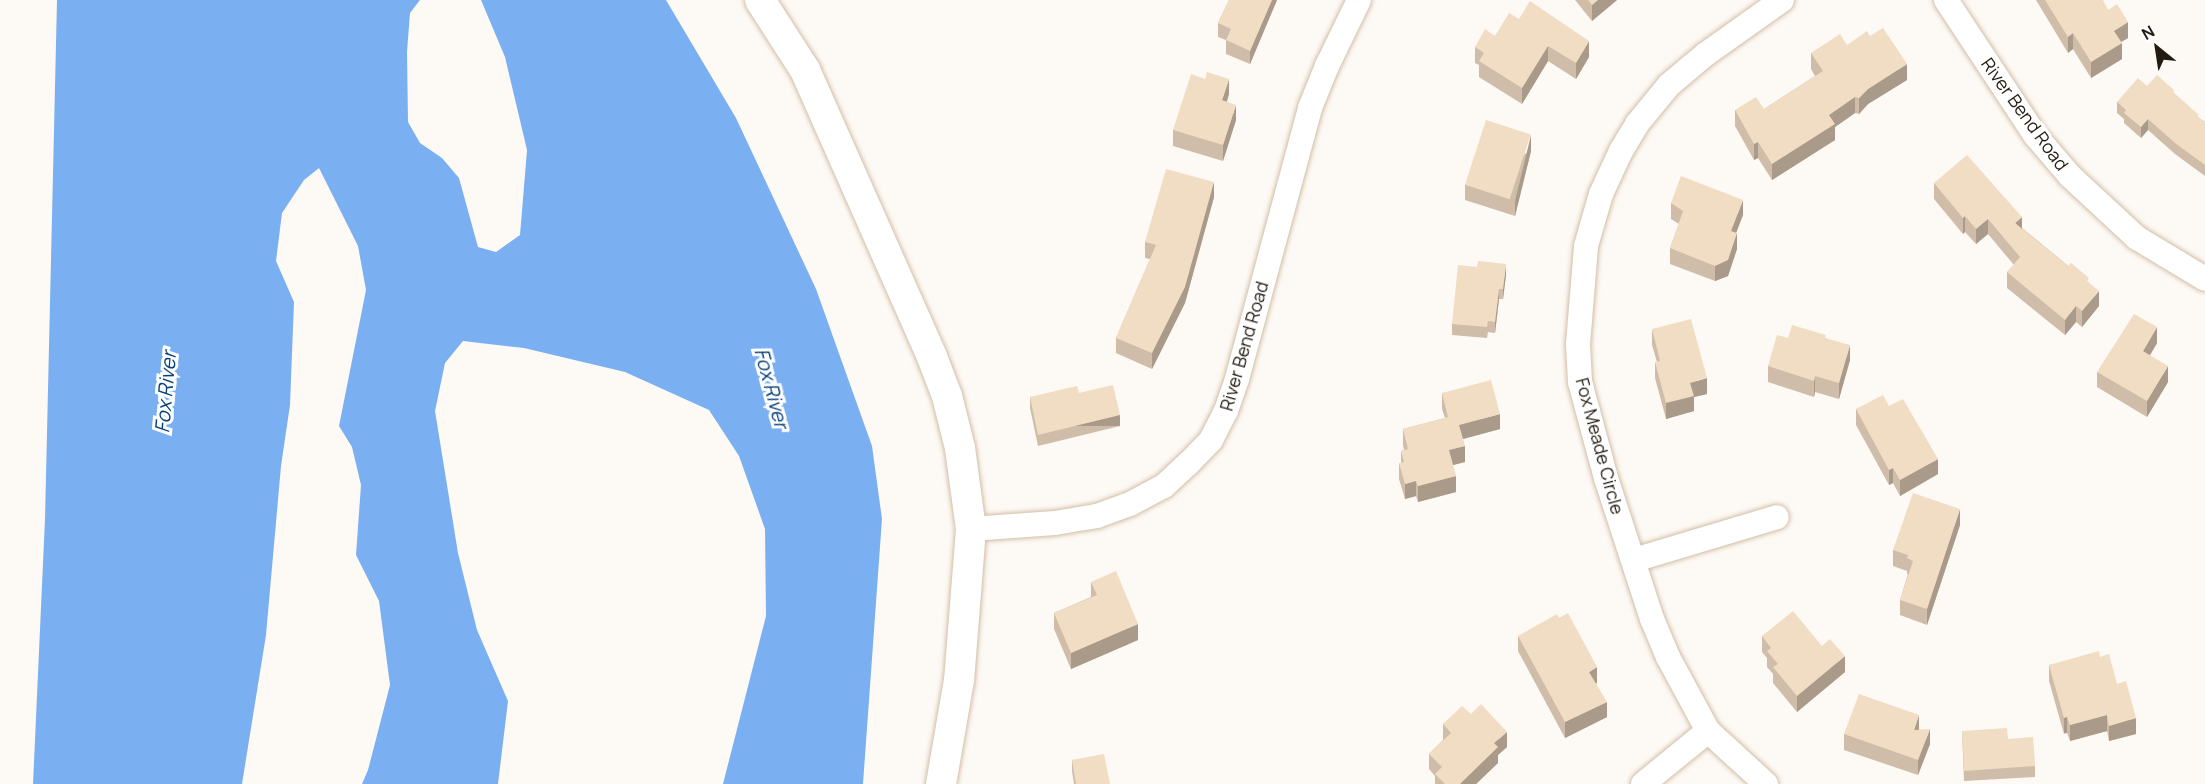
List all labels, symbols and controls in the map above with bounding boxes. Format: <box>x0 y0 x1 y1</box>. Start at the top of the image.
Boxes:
north arrow <box>2127 18 2187 78</box>
text: N <box>2138 20 2158 45</box>
street label: River Bend Road <box>1977 54 2073 174</box>
street label: River Bend Road <box>1215 279 1273 413</box>
water label: Fox River <box>750 345 794 431</box>
water label: Fox River <box>149 350 181 434</box>
street label: Fox Meade Circle <box>1571 375 1629 517</box>

